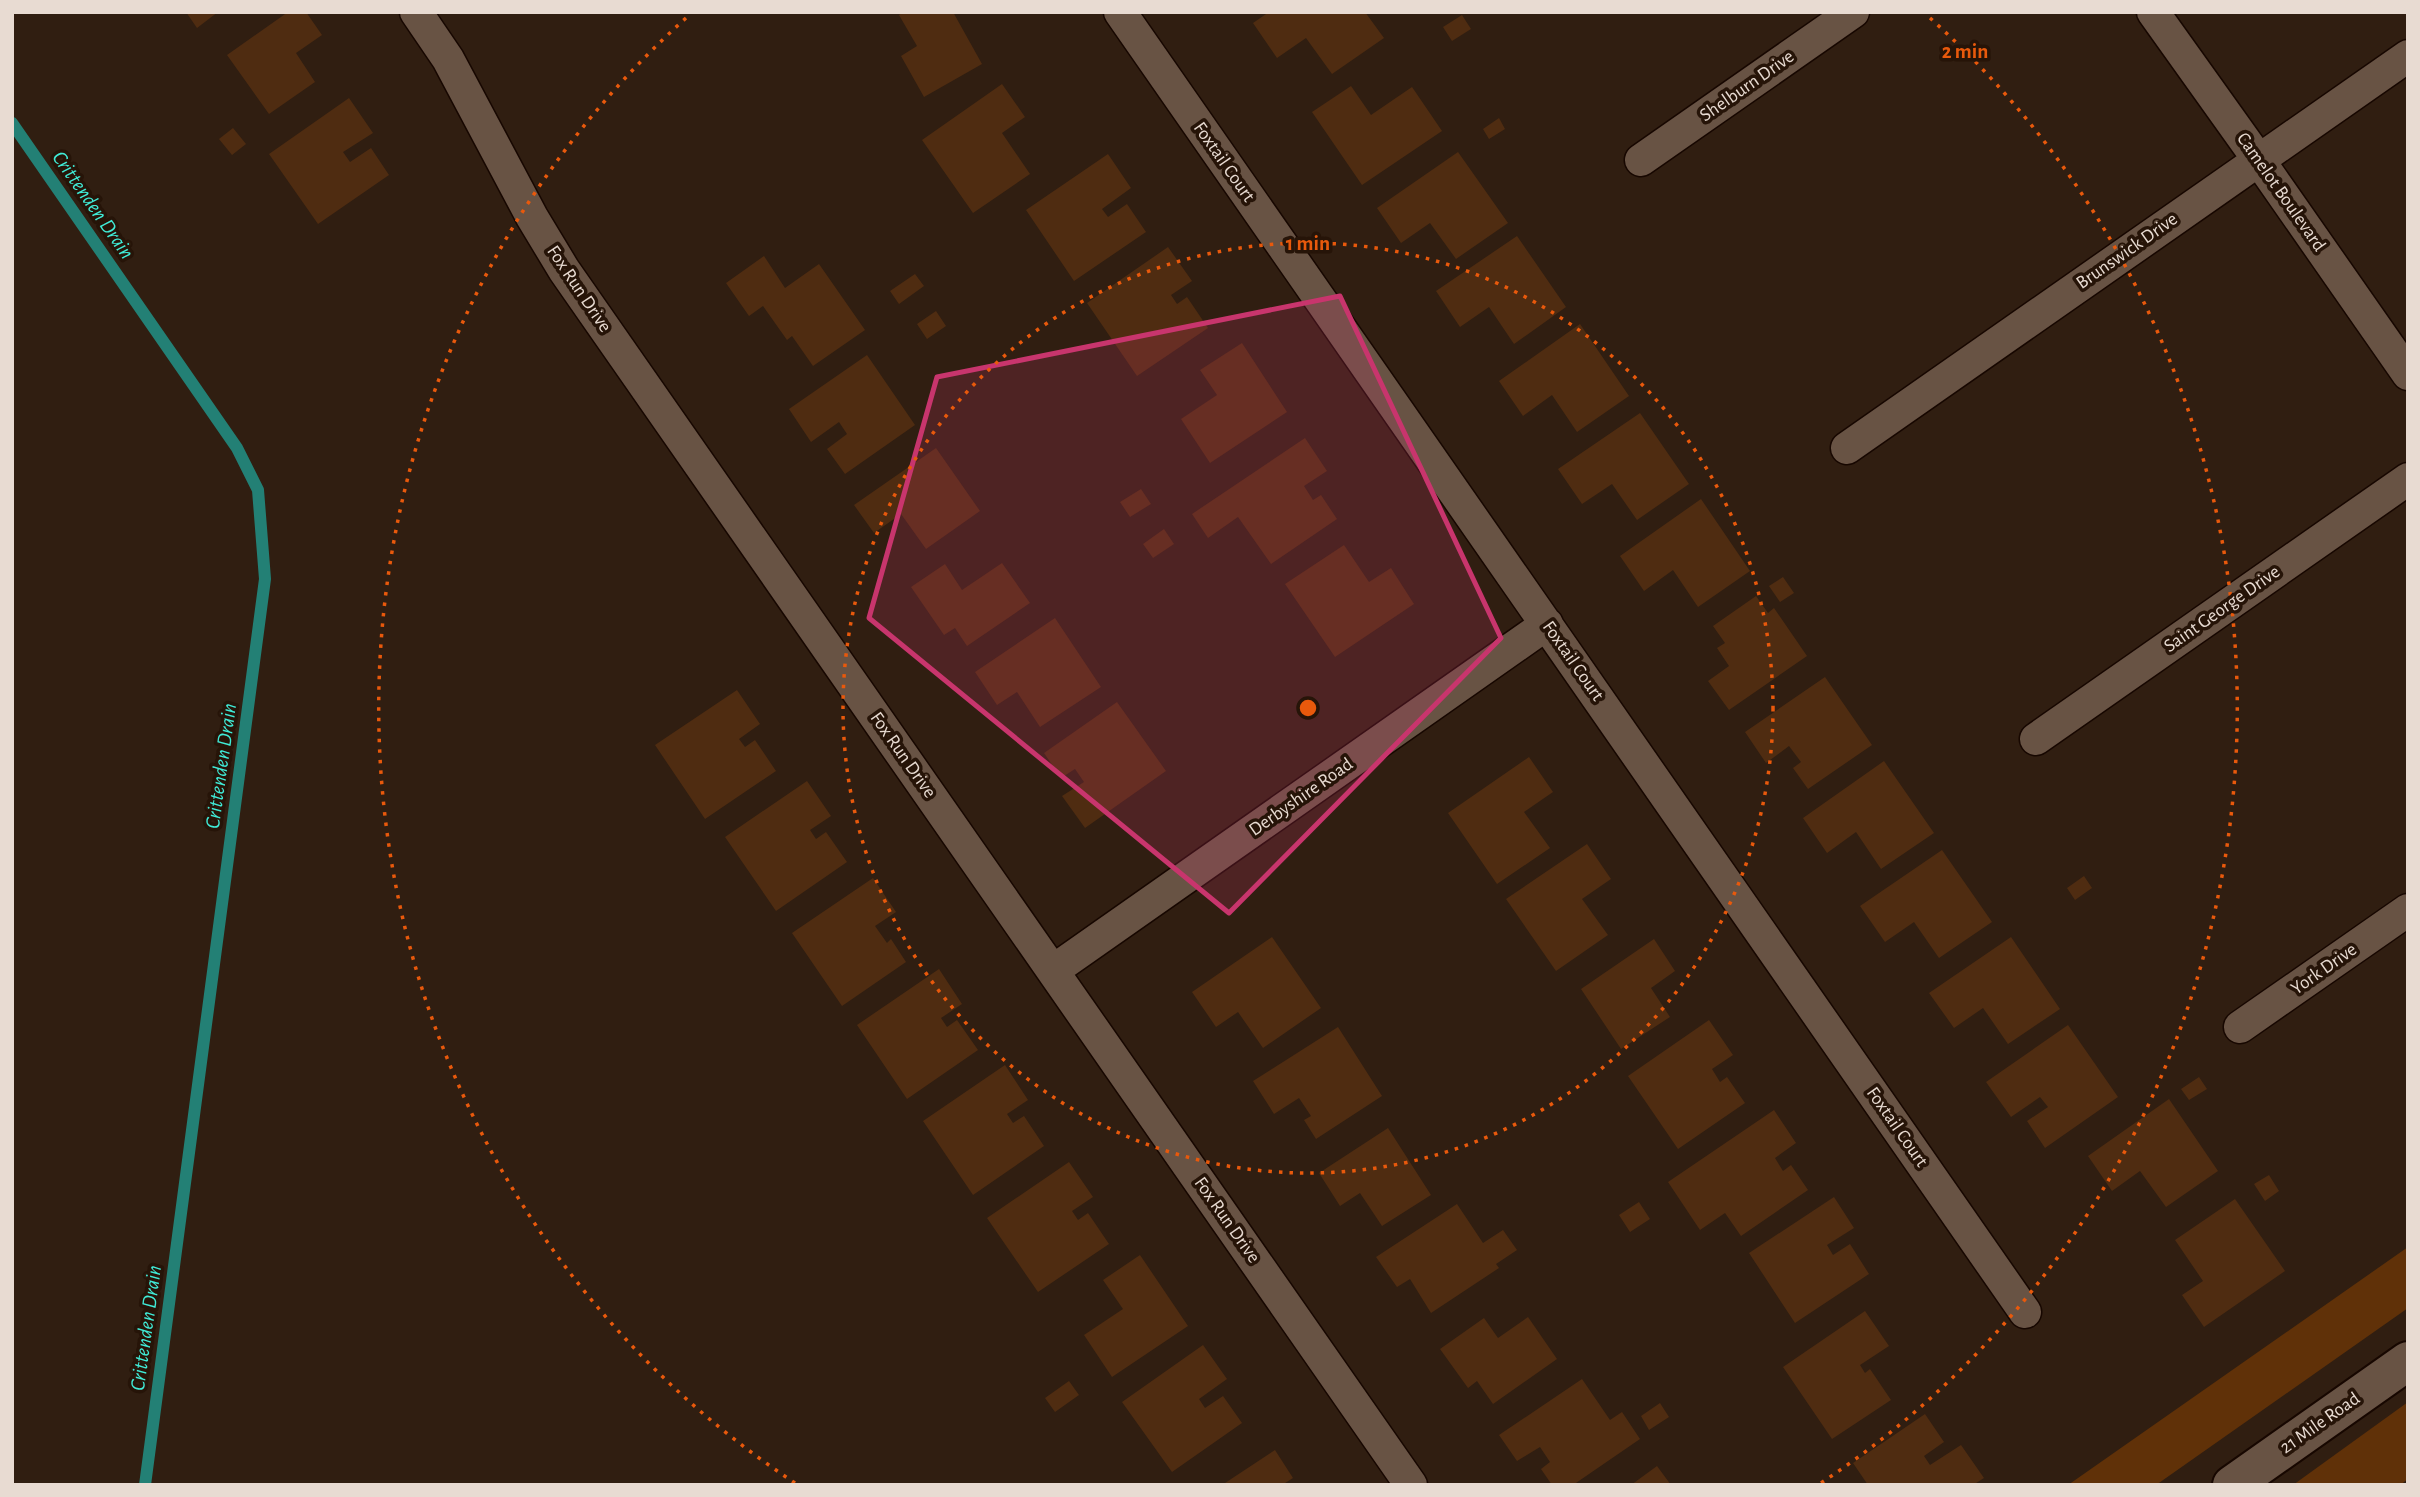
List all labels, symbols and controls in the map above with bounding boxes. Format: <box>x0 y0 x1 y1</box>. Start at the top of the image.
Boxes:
text: 2 min <box>1942 41 1988 62</box>
street label: Shelburn Drive <box>1697 47 1797 125</box>
street label: Foxtail Court <box>1190 119 1258 205</box>
street label: Camelot Boulevard <box>2233 129 2329 255</box>
water label: Crittenden Drain <box>48 147 138 263</box>
street label: Brunswick Drive <box>2073 209 2181 293</box>
text: 1 min <box>1286 233 1330 254</box>
street label: Fox Run Drive <box>543 242 615 336</box>
street label: Saint George Drive <box>2161 562 2283 656</box>
street label: Foxtail Court <box>1539 618 1607 704</box>
centre of rings <box>1296 696 1320 720</box>
water label: Crittenden Drain <box>202 702 240 830</box>
street label: Fox Run Drive <box>867 709 939 801</box>
street label: Derbyshire Road <box>1246 754 1357 840</box>
street label: York Drive <box>2288 940 2360 998</box>
street label: Foxtail Court <box>1863 1084 1931 1170</box>
street label: Fox Run Drive <box>1191 1174 1263 1266</box>
water label: Crittenden Drain <box>127 1264 165 1392</box>
street label: 21 Mile Road <box>2277 1389 2363 1457</box>

